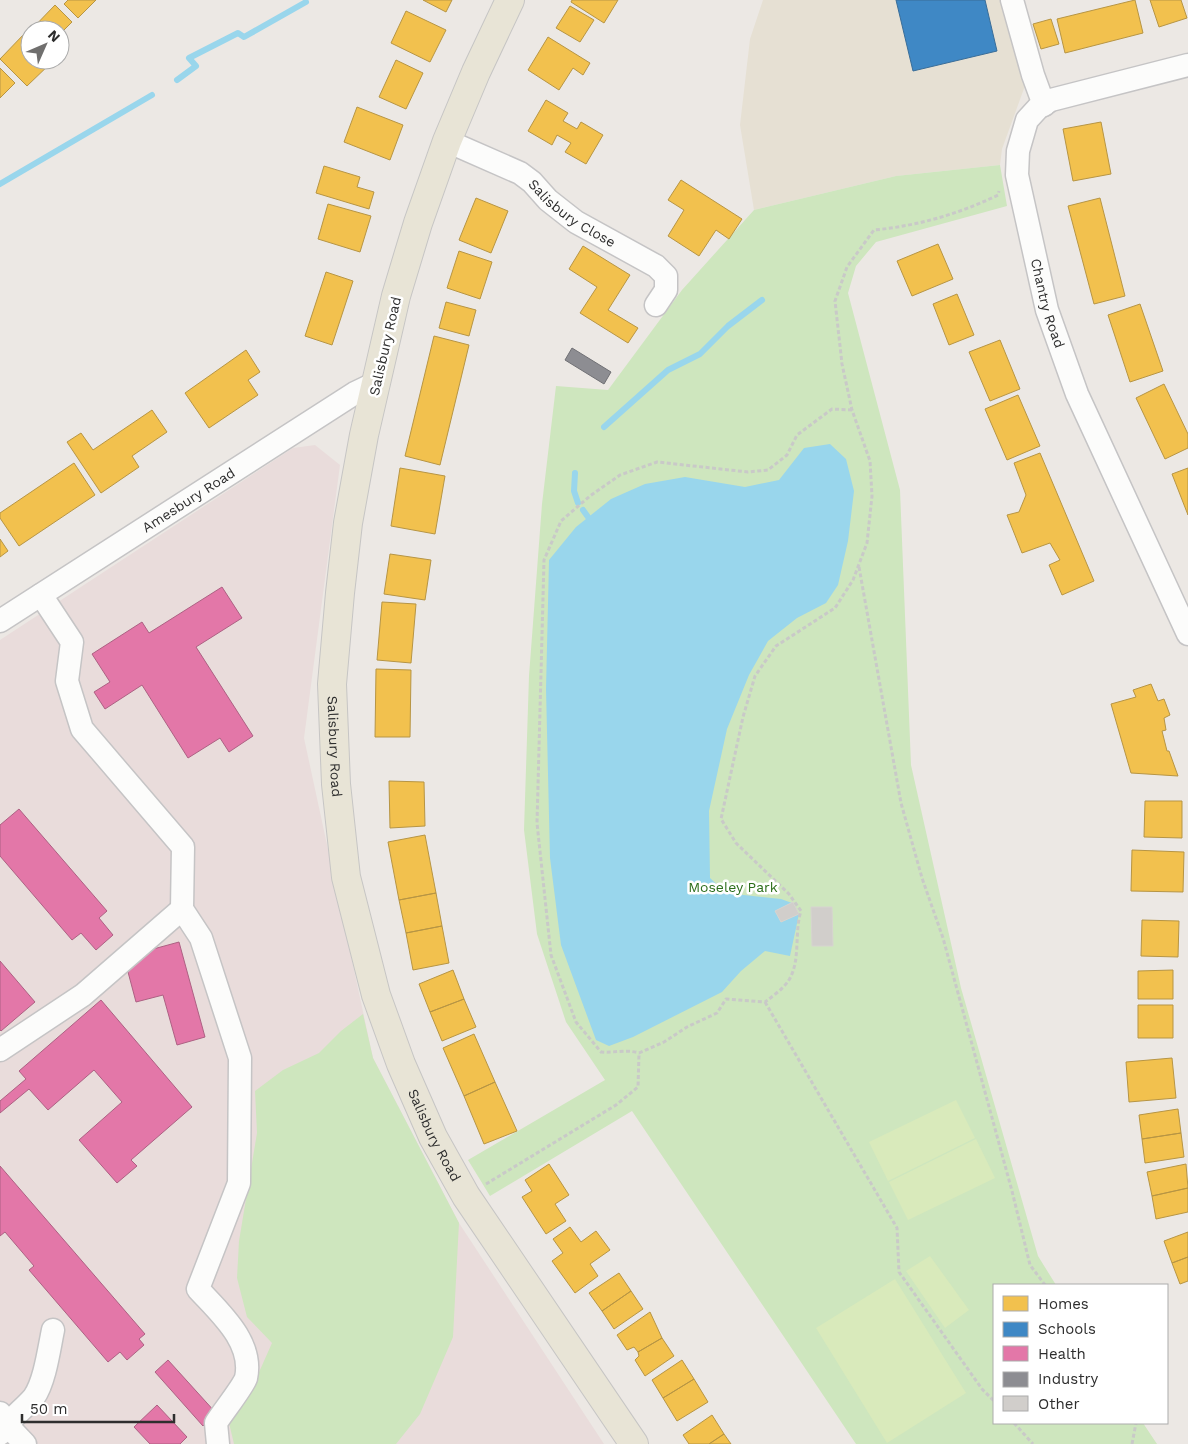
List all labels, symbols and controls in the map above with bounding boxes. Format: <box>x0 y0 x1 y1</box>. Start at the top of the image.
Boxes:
north arrow <box>20 20 70 70</box>
text: N <box>45 26 64 45</box>
street label: Salisbury Close <box>525 176 618 250</box>
street label: Chantry Road <box>1028 257 1068 350</box>
street label: Salisbury Road <box>366 295 404 397</box>
street label: Amesbury Road <box>139 464 238 536</box>
street label: Salisbury Road <box>324 695 345 798</box>
park label: Moseley Park <box>688 879 778 895</box>
street label: Salisbury Road <box>405 1086 464 1184</box>
legend <box>993 1284 1168 1424</box>
text: Homes <box>1038 1295 1089 1313</box>
text: Schools <box>1038 1320 1096 1338</box>
text: Health <box>1038 1345 1086 1363</box>
text: Industry <box>1038 1370 1099 1388</box>
scale bar <box>22 1392 175 1424</box>
text: Other <box>1038 1395 1080 1413</box>
text: 50 m <box>30 1400 67 1418</box>

